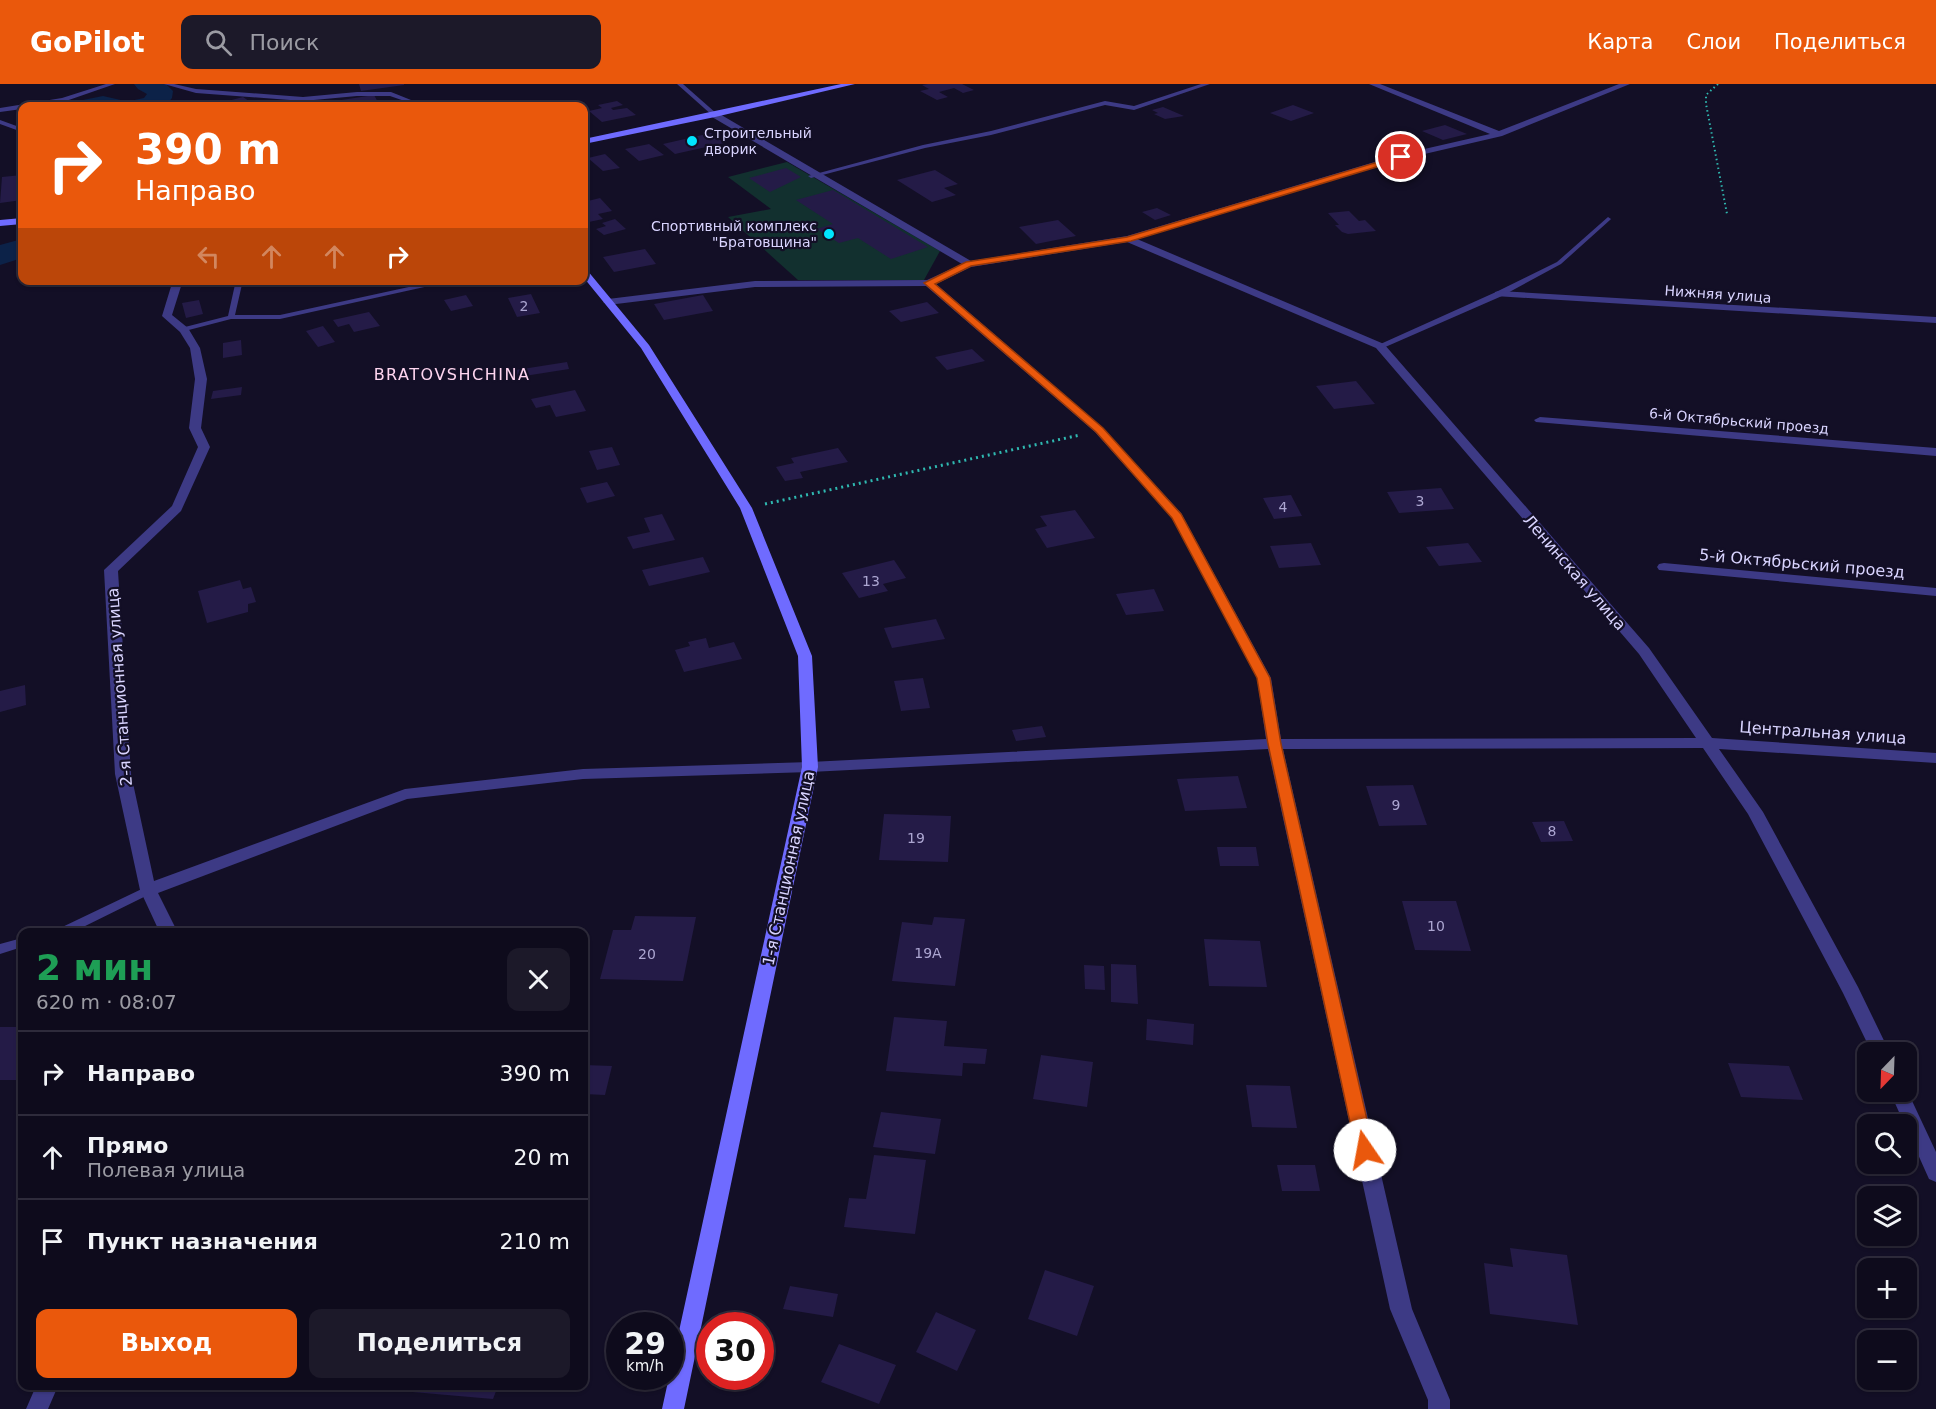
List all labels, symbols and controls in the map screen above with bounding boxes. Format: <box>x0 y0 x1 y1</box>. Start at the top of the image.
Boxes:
search box <box>181 15 601 69</box>
text: GoPilot <box>30 26 145 59</box>
icon: search <box>202 26 235 59</box>
text: Поиск <box>250 30 319 55</box>
text: Карта <box>1587 30 1653 54</box>
text: Слои <box>1686 30 1741 54</box>
text: Поделиться <box>1774 30 1906 54</box>
text: 390 m <box>135 125 281 174</box>
place label: Строительный дворик <box>704 125 812 157</box>
icon: right <box>36 126 114 204</box>
pin <box>1375 131 1426 182</box>
marker: Строительный дворик <box>685 134 699 148</box>
icon: arrive <box>1384 140 1417 173</box>
text: Направо <box>135 175 256 206</box>
place label: Спортивный комплекс "Братовщина" <box>651 218 817 250</box>
marker: Спортивный комплекс "Братовщина" <box>822 227 836 241</box>
icon: left <box>192 240 225 273</box>
icon: ahead <box>255 240 288 273</box>
icon: ahead <box>318 240 351 273</box>
icon: right <box>381 240 414 273</box>
street label: Нижняя улица <box>1664 282 1772 306</box>
house number: 2 <box>520 298 528 314</box>
district label: BRATOVSHCHINA <box>374 365 530 384</box>
street label: 6-й Октябрьский проезд <box>1648 405 1830 437</box>
house number: 3 <box>1416 493 1424 509</box>
house number: 4 <box>1279 499 1288 515</box>
street label: Ленинская улица <box>1519 511 1630 634</box>
street label: 5-й Октябрьский проезд <box>1698 545 1906 582</box>
house number: 13 <box>862 573 880 589</box>
street label: 2-я Станционная улица <box>103 587 136 787</box>
street label: Центральная улица <box>1739 717 1907 748</box>
street label: 1-я Станционная улица <box>759 769 818 967</box>
house number: 9 <box>1392 797 1400 813</box>
house number: 8 <box>1548 823 1556 839</box>
house number: 19 <box>907 830 925 846</box>
house number: 10 <box>1427 918 1445 934</box>
house number: 19А <box>914 945 942 961</box>
house number: 20 <box>638 946 656 962</box>
text: 2 мин <box>36 947 153 988</box>
button: close <box>507 948 570 1011</box>
text: 620 m · 08:07 <box>36 990 177 1014</box>
north arrow <box>1857 1042 1917 1102</box>
map controls <box>1857 1042 1917 1390</box>
icon: right <box>36 1057 69 1090</box>
text: Направо <box>87 1061 195 1086</box>
text: 390 m <box>500 1061 570 1086</box>
button: search <box>1857 1114 1917 1174</box>
position arrow <box>1333 1118 1397 1182</box>
text: Прямо <box>87 1133 168 1158</box>
icon: ahead <box>36 1141 69 1174</box>
text: 20 m <box>514 1145 570 1170</box>
text: Полевая улица <box>87 1158 245 1182</box>
button: layers <box>1857 1186 1917 1246</box>
icon: arrive <box>36 1225 69 1258</box>
text: Пункт назначения <box>87 1229 318 1254</box>
text: 210 m <box>500 1229 570 1254</box>
button: + <box>1857 1258 1917 1318</box>
button: Выход <box>36 1309 297 1378</box>
button: Поделиться <box>309 1309 570 1378</box>
speed limit sign: 30 <box>696 1312 774 1390</box>
text: 29 <box>624 1326 666 1361</box>
button: − <box>1857 1330 1917 1390</box>
text: km/h <box>626 1357 664 1375</box>

